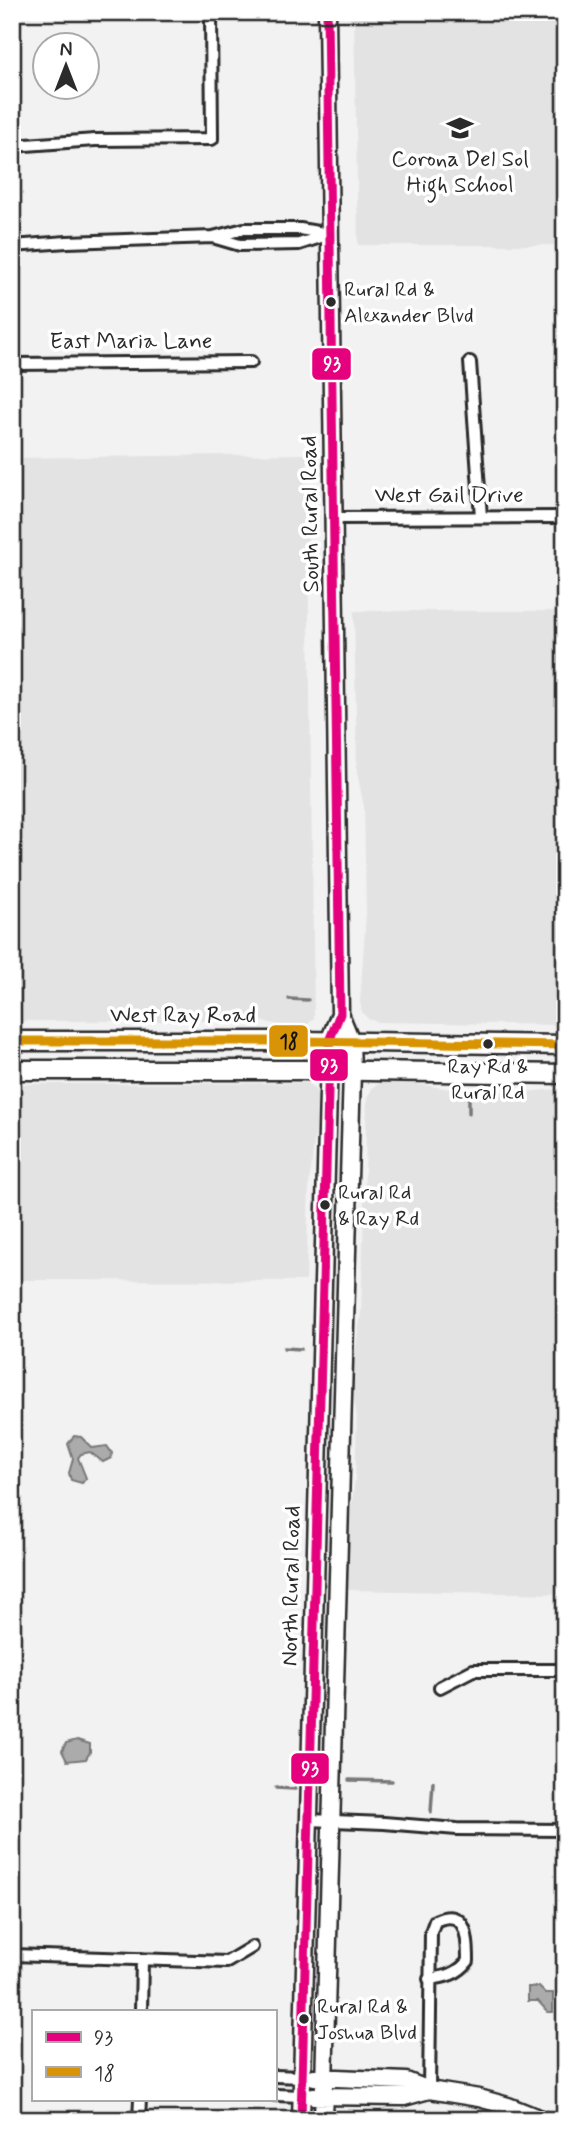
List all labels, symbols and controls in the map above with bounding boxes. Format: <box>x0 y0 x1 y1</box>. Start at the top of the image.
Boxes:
north arrow <box>32 32 102 102</box>
text: N <box>60 38 72 63</box>
school or university icon: Corona Del Sol High School <box>445 113 475 143</box>
place label: Corona Del Sol High School <box>391 145 529 203</box>
place label: Rural Rd & Alexander Blvd <box>344 276 474 330</box>
marker: Rural Rd & Alexander Blvd <box>324 295 338 309</box>
street label: East Maria Lane <box>50 327 212 357</box>
line badge: 93 <box>311 347 352 381</box>
text: 93 <box>323 352 341 377</box>
street label: South Rural Road <box>295 435 327 593</box>
street label: West Gail Drive <box>374 481 524 511</box>
street label: West Ray Road <box>110 1001 256 1031</box>
line badge: 18 <box>268 1024 309 1058</box>
text: 18 <box>280 1030 298 1055</box>
marker: Ray Rd & Rural Rd <box>481 1037 495 1051</box>
line badge: 93 <box>309 1048 349 1082</box>
place label: Ray Rd & Rural Rd <box>447 1053 529 1107</box>
text: 93 <box>320 1054 338 1079</box>
place label: Rural Rd & Ray Rd <box>338 1179 419 1233</box>
marker: Rural Rd & Ray Rd <box>318 1198 332 1212</box>
street label: North Rural Road <box>276 1505 308 1667</box>
line badge: 93 <box>290 1752 330 1785</box>
text: 93 <box>301 1757 319 1782</box>
place label: Rural Rd & Joshua Blvd <box>317 1993 417 2047</box>
legend <box>32 2010 276 2100</box>
marker: Rural Rd & Joshua Blvd <box>297 2012 311 2026</box>
text: 93 <box>94 2024 113 2052</box>
text: 18 <box>94 2060 115 2088</box>

